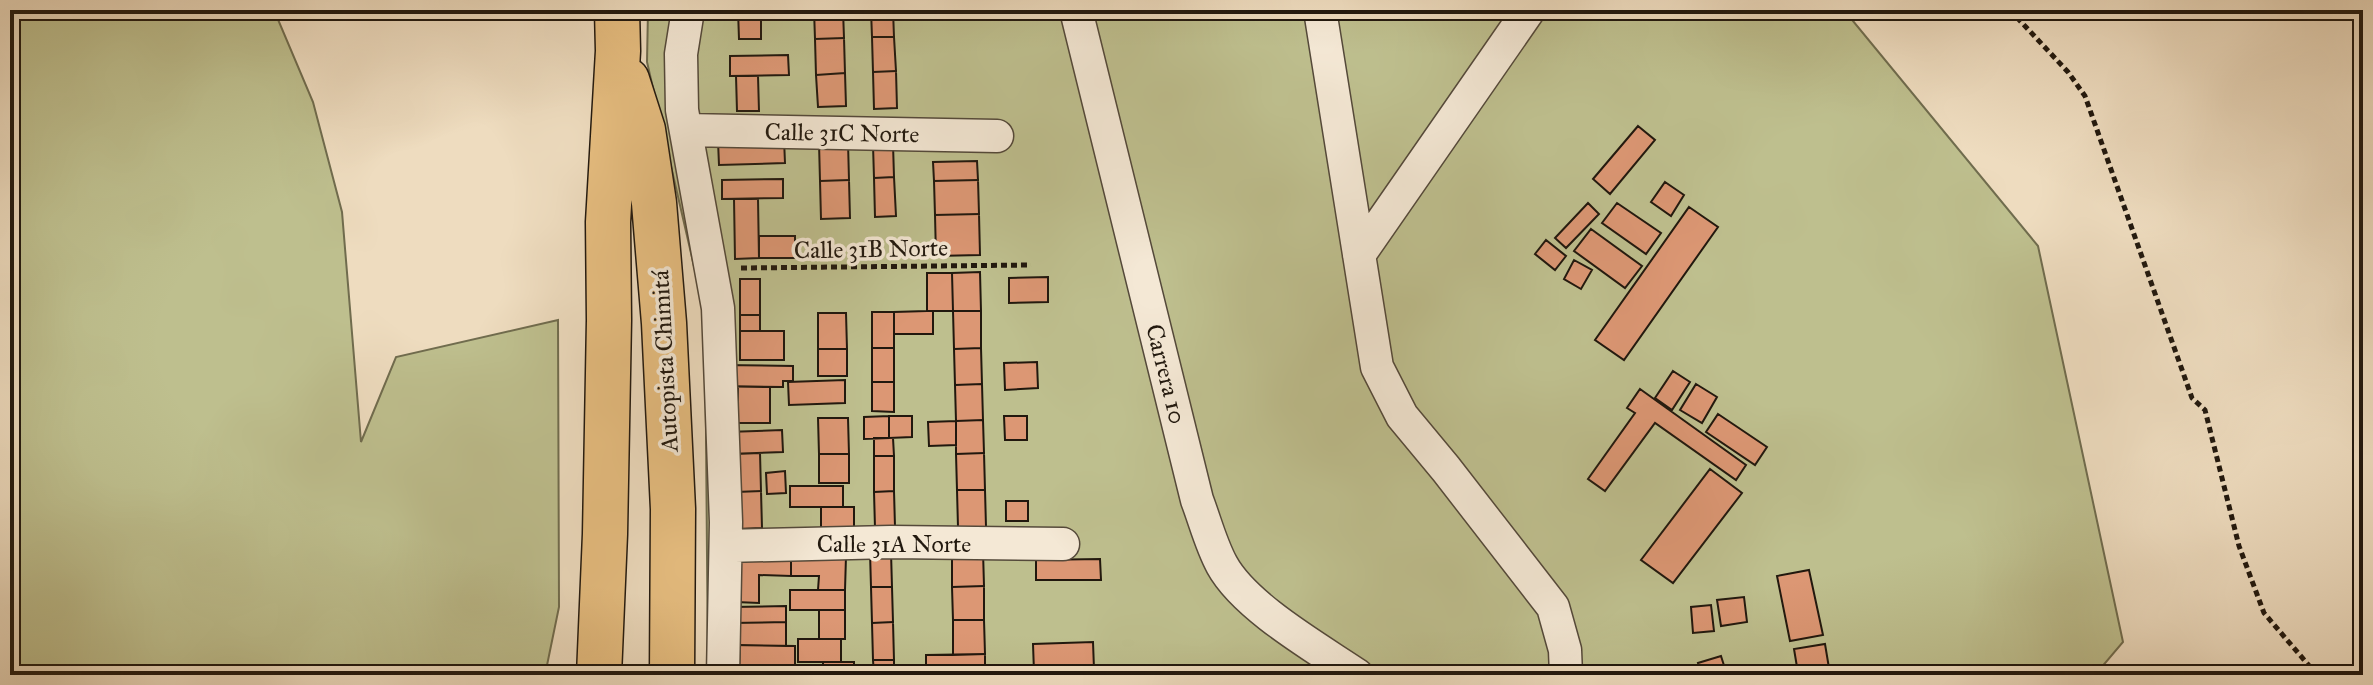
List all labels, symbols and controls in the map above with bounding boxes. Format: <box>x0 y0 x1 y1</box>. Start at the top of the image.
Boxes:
street label: Calle 31C Norte <box>764 117 920 149</box>
street label: Calle 31B Norte <box>794 233 948 265</box>
street label: Autopista Chimitá <box>645 268 685 454</box>
street label: Carrera 10 <box>1139 321 1193 427</box>
street label: Calle 31A Norte <box>817 529 971 559</box>

